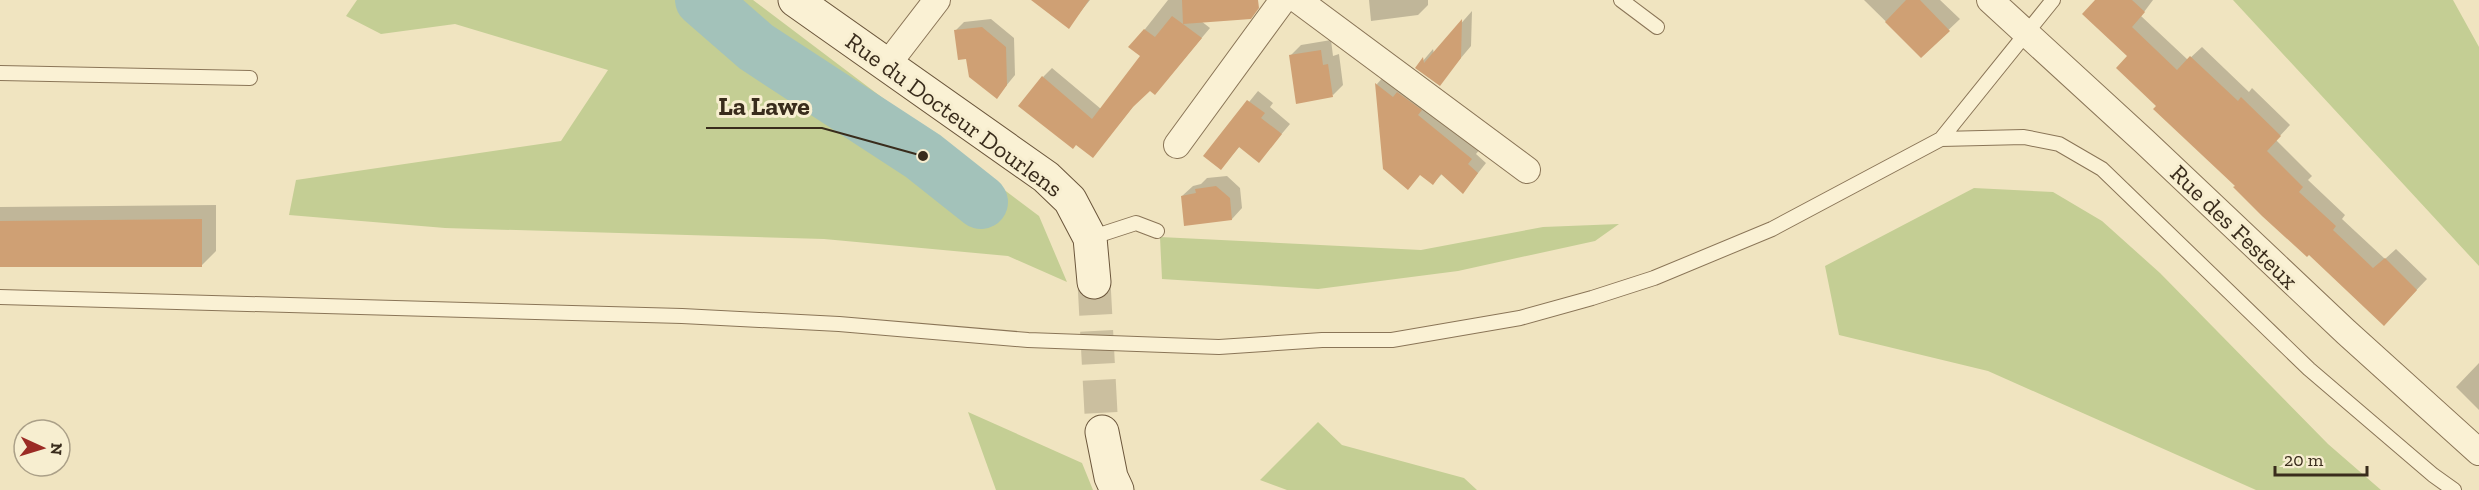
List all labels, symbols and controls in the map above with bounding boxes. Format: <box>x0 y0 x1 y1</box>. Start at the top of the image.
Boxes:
street label: Rue du Docteur Dourlens <box>840 26 1068 203</box>
callout: La Lawe <box>706 84 822 128</box>
text: La Lawe <box>718 90 810 122</box>
street label: Rue des Festeux <box>2165 159 2304 295</box>
north arrow <box>12 418 72 478</box>
scale bar <box>2275 439 2366 477</box>
text: N <box>47 442 66 456</box>
text: 20 m <box>2284 449 2324 471</box>

